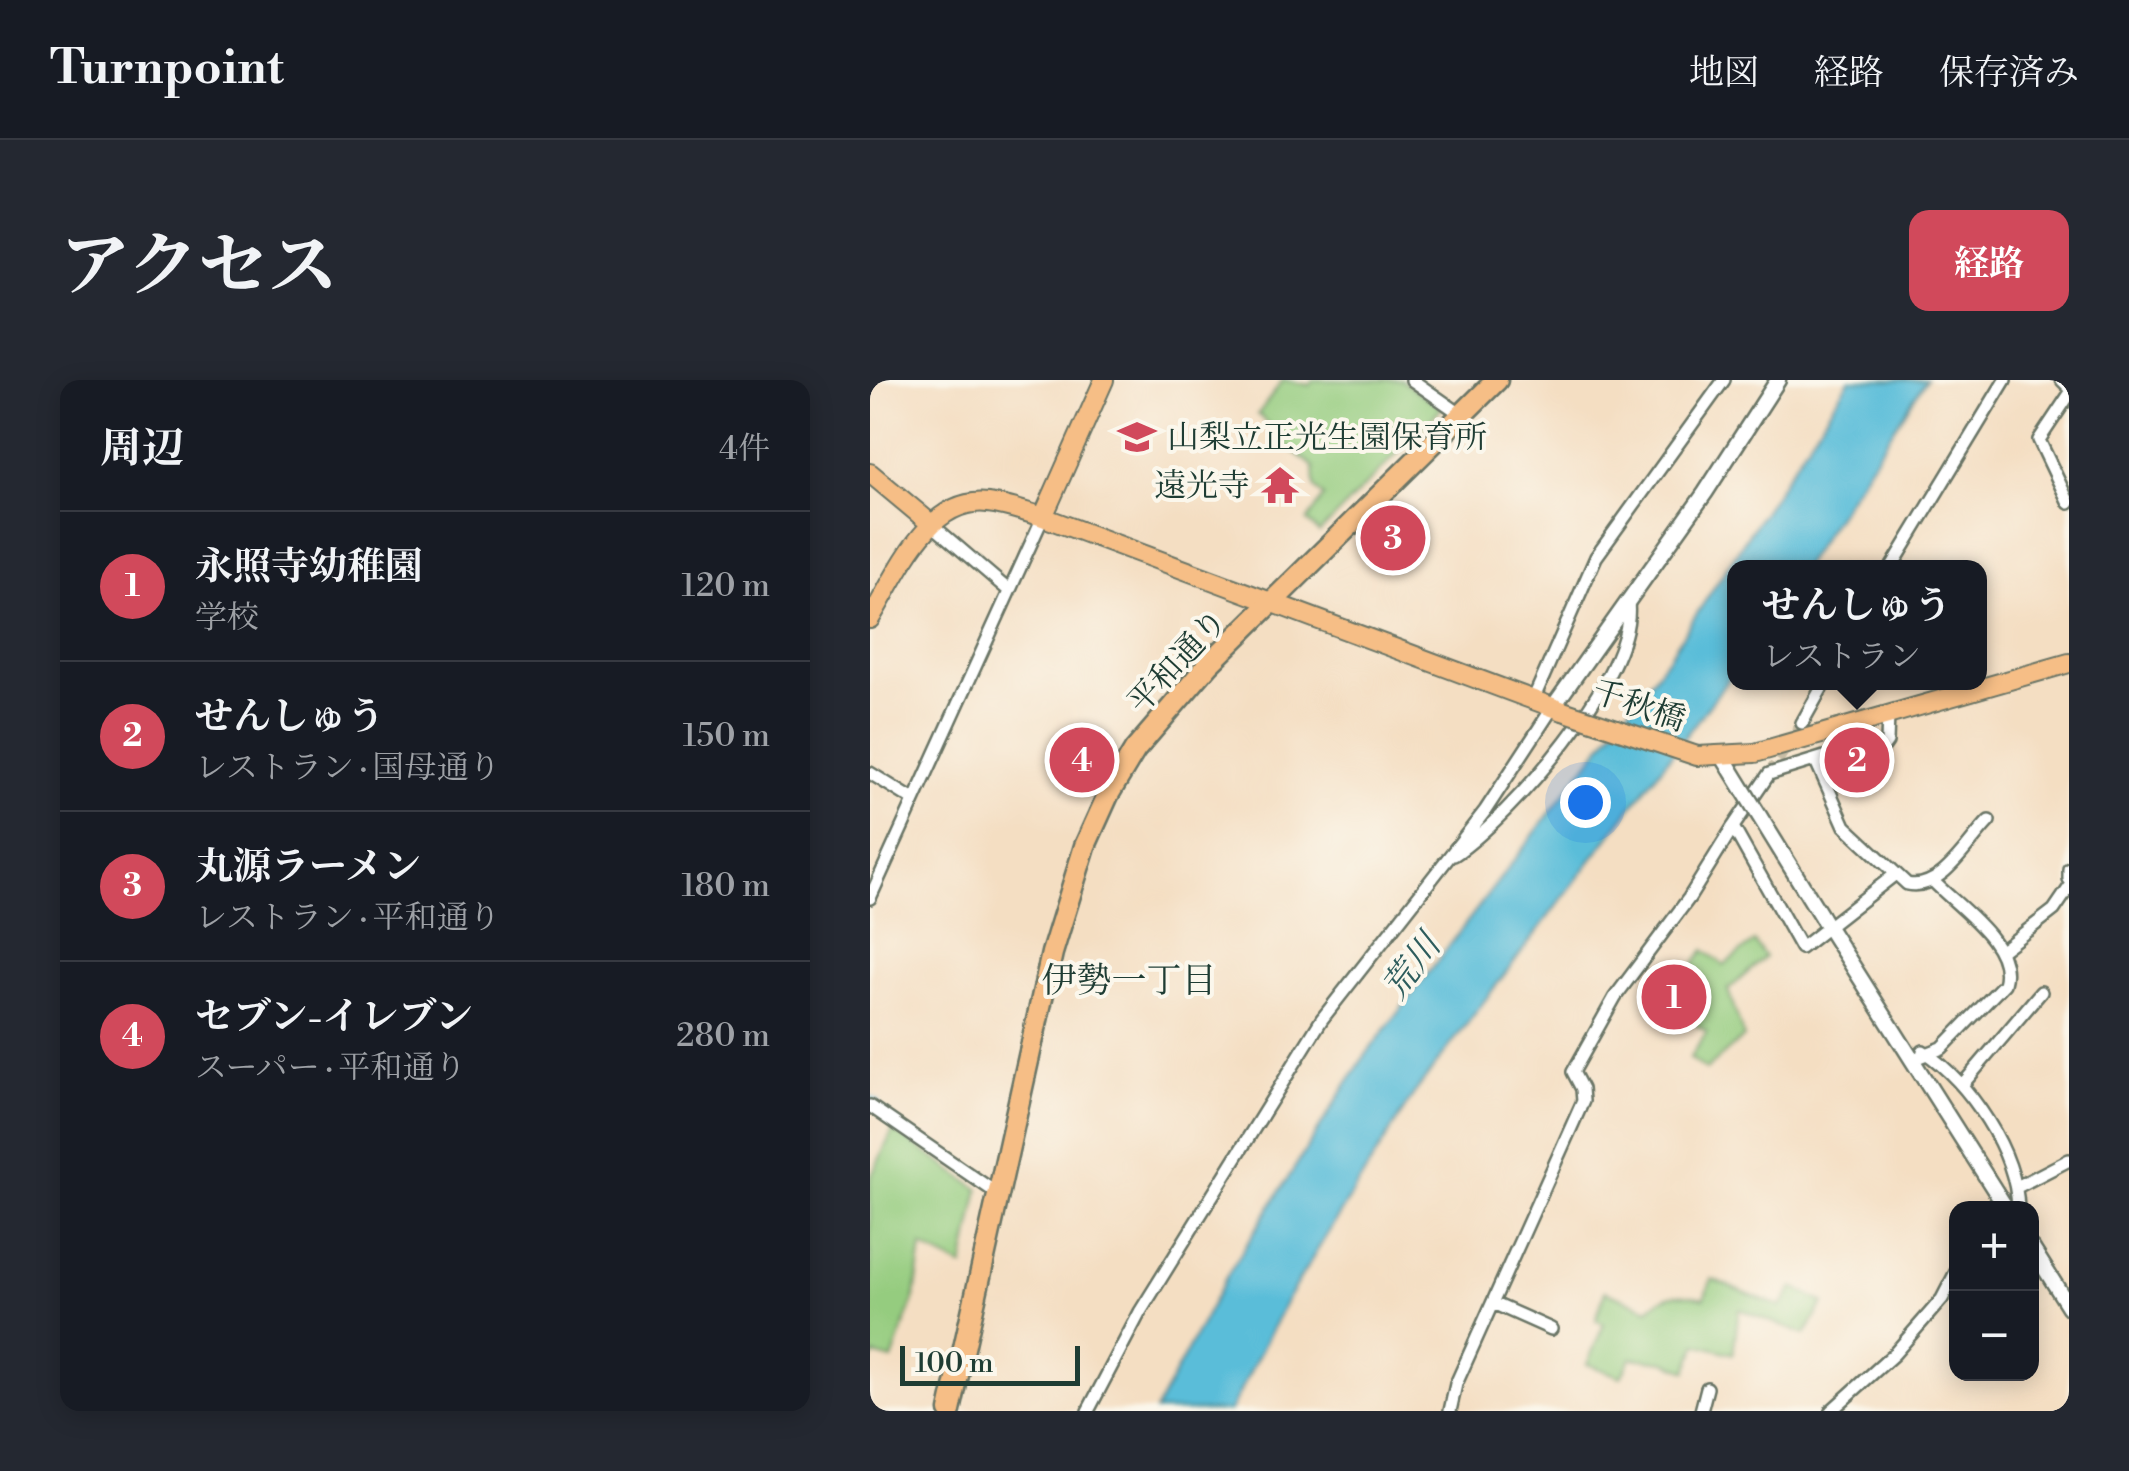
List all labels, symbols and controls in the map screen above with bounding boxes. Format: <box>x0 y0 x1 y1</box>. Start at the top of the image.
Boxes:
text: Turnpoint <box>50 39 284 99</box>
text: 地図 <box>1689 52 1759 95</box>
text: 経路 <box>1814 52 1884 95</box>
text: 保存済み <box>1939 52 2079 95</box>
button: 経路 <box>1909 210 2069 311</box>
text: アクセス <box>60 224 338 312</box>
school or university icon: 山梨立正光生園保育所 <box>1116 416 1158 458</box>
place label: 山梨立正光生園保育所 <box>1167 418 1487 458</box>
text: 周辺 <box>100 423 184 476</box>
text: 4件 <box>719 429 770 469</box>
temple icon: 遠光寺 <box>1259 464 1301 506</box>
place label: 遠光寺 <box>1154 466 1250 506</box>
pin: 3 <box>1360 500 1426 576</box>
text: 永照寺幼稚園 <box>195 544 423 591</box>
popup <box>1727 560 1987 690</box>
text: 1 <box>125 566 140 606</box>
text: 120 m <box>681 566 770 606</box>
text: せんしゅう <box>1762 583 1952 630</box>
text: 学校 <box>195 598 259 638</box>
street label: 平和通り <box>1119 601 1236 722</box>
text: レストラン <box>1762 637 1921 677</box>
street label: 千秋橋 <box>1587 671 1691 740</box>
text: せんしゅう <box>195 694 385 741</box>
text: 2 <box>122 716 143 756</box>
text: 150 m <box>683 716 770 756</box>
pin: 4 <box>1050 722 1114 798</box>
pin: 2 <box>1824 722 1890 798</box>
text: レストラン · 国母通り <box>195 748 501 788</box>
your location <box>1560 777 1611 828</box>
text: 丸源ラーメン <box>195 844 421 891</box>
text: 3 <box>123 866 142 906</box>
text: 180 m <box>681 866 770 906</box>
text: レストラン · 平和通り <box>195 898 501 938</box>
water label: 荒川 <box>1374 923 1453 1008</box>
district label: 伊勢一丁目 <box>1041 960 1217 1003</box>
pin: 1 <box>1642 960 1706 1034</box>
text: セブン-イレブン <box>195 994 473 1041</box>
text: 4 <box>122 1016 143 1056</box>
text: 280 m <box>676 1016 770 1056</box>
text: スーパー · 平和通り <box>195 1048 466 1088</box>
map controls <box>1949 1201 2039 1381</box>
button: + <box>1949 1201 2039 1291</box>
button: − <box>1949 1291 2039 1381</box>
scale bar <box>900 1341 1080 1386</box>
text: 100 m <box>915 1346 994 1381</box>

